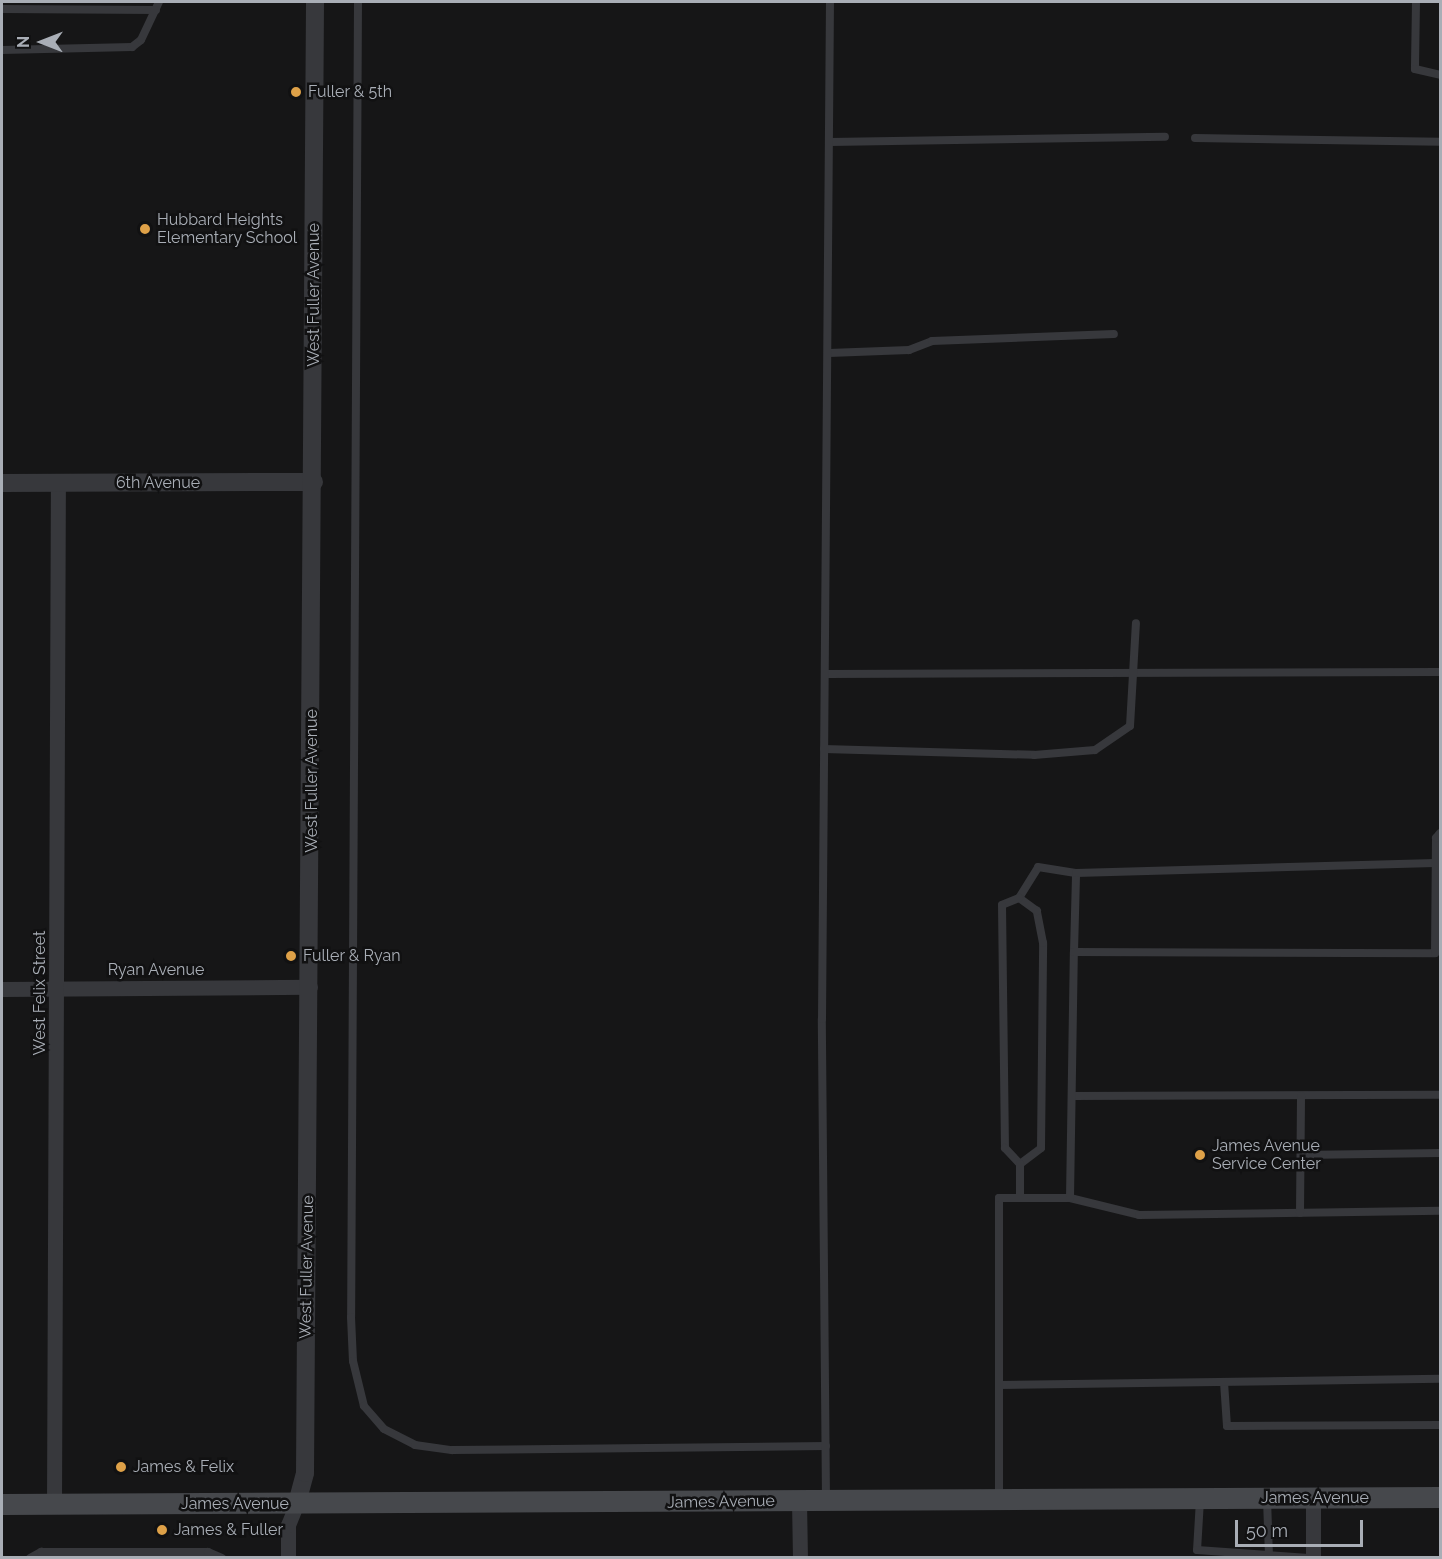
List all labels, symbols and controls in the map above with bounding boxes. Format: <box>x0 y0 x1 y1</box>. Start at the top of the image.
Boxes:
north arrow <box>12 12 72 72</box>
text: N <box>14 36 33 48</box>
place label: Fuller & 5th <box>308 82 392 102</box>
marker: Fuller & 5th <box>289 85 303 99</box>
place label: Hubbard Heights Elementary School <box>157 210 297 248</box>
marker: Hubbard Heights Elementary School <box>138 222 152 236</box>
street label: West Fuller Avenue <box>304 223 324 367</box>
street label: 6th Avenue <box>116 473 200 493</box>
street label: West Fuller Avenue <box>302 709 322 853</box>
street label: West Felix Street <box>30 931 50 1055</box>
place label: Fuller & Ryan <box>303 946 401 966</box>
marker: Fuller & Ryan <box>284 949 298 963</box>
street label: Ryan Avenue <box>107 960 205 980</box>
place label: James Avenue Service Center <box>1212 1136 1321 1174</box>
marker: James Avenue Service Center <box>1193 1148 1207 1162</box>
street label: West Fuller Avenue <box>296 1195 318 1339</box>
place label: James & Felix <box>133 1457 234 1477</box>
marker: James & Felix <box>114 1460 128 1474</box>
street label: James Avenue <box>1261 1488 1369 1508</box>
street label: James Avenue <box>667 1491 775 1513</box>
street label: James Avenue <box>181 1494 289 1514</box>
scale bar <box>1238 1508 1366 1546</box>
place label: James & Fuller <box>174 1520 283 1540</box>
text: 50 m <box>1246 1520 1288 1541</box>
marker: James & Fuller <box>155 1523 169 1537</box>

